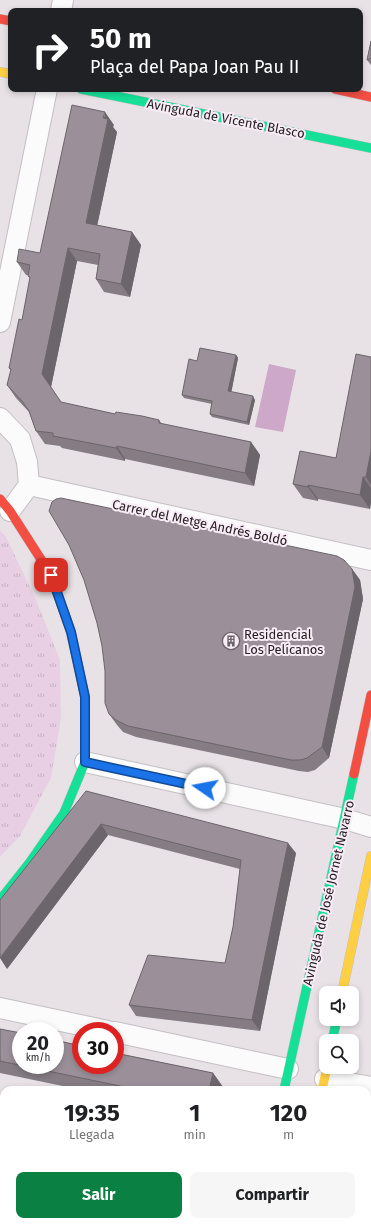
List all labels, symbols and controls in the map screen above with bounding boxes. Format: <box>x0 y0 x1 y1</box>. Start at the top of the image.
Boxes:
text: 50 m <box>90 22 152 55</box>
icon: right <box>24 24 76 76</box>
text: Plaça del Papa Joan Pau II <box>90 56 299 78</box>
street label: Avinguda de Vicente Blasco <box>146 96 306 141</box>
street label: Carrer del Metge Andrés Boldó <box>111 497 289 548</box>
pin <box>34 558 68 592</box>
icon: arrive <box>40 564 62 586</box>
place label: Residencial Los Pelícanos <box>244 627 323 657</box>
building icon: Residencial Los Pelícanos <box>221 631 241 651</box>
position arrow <box>184 767 226 809</box>
street label: Avinguda de José Jornet Navarro <box>300 799 357 987</box>
map controls <box>319 986 359 1074</box>
button: sound <box>319 986 359 1026</box>
speed limit sign: 30 <box>72 1022 124 1074</box>
text: 20 <box>27 1031 49 1055</box>
button: search <box>319 1034 359 1074</box>
text: km/h <box>26 1052 50 1064</box>
text: 19:35 <box>64 1099 120 1127</box>
text: 1 <box>189 1099 200 1127</box>
text: 120 <box>270 1099 307 1127</box>
text: Llegada <box>69 1127 115 1142</box>
text: min <box>184 1127 206 1142</box>
text: m <box>283 1127 294 1142</box>
button: Salir <box>16 1172 182 1218</box>
button: Compartir <box>190 1172 355 1218</box>

